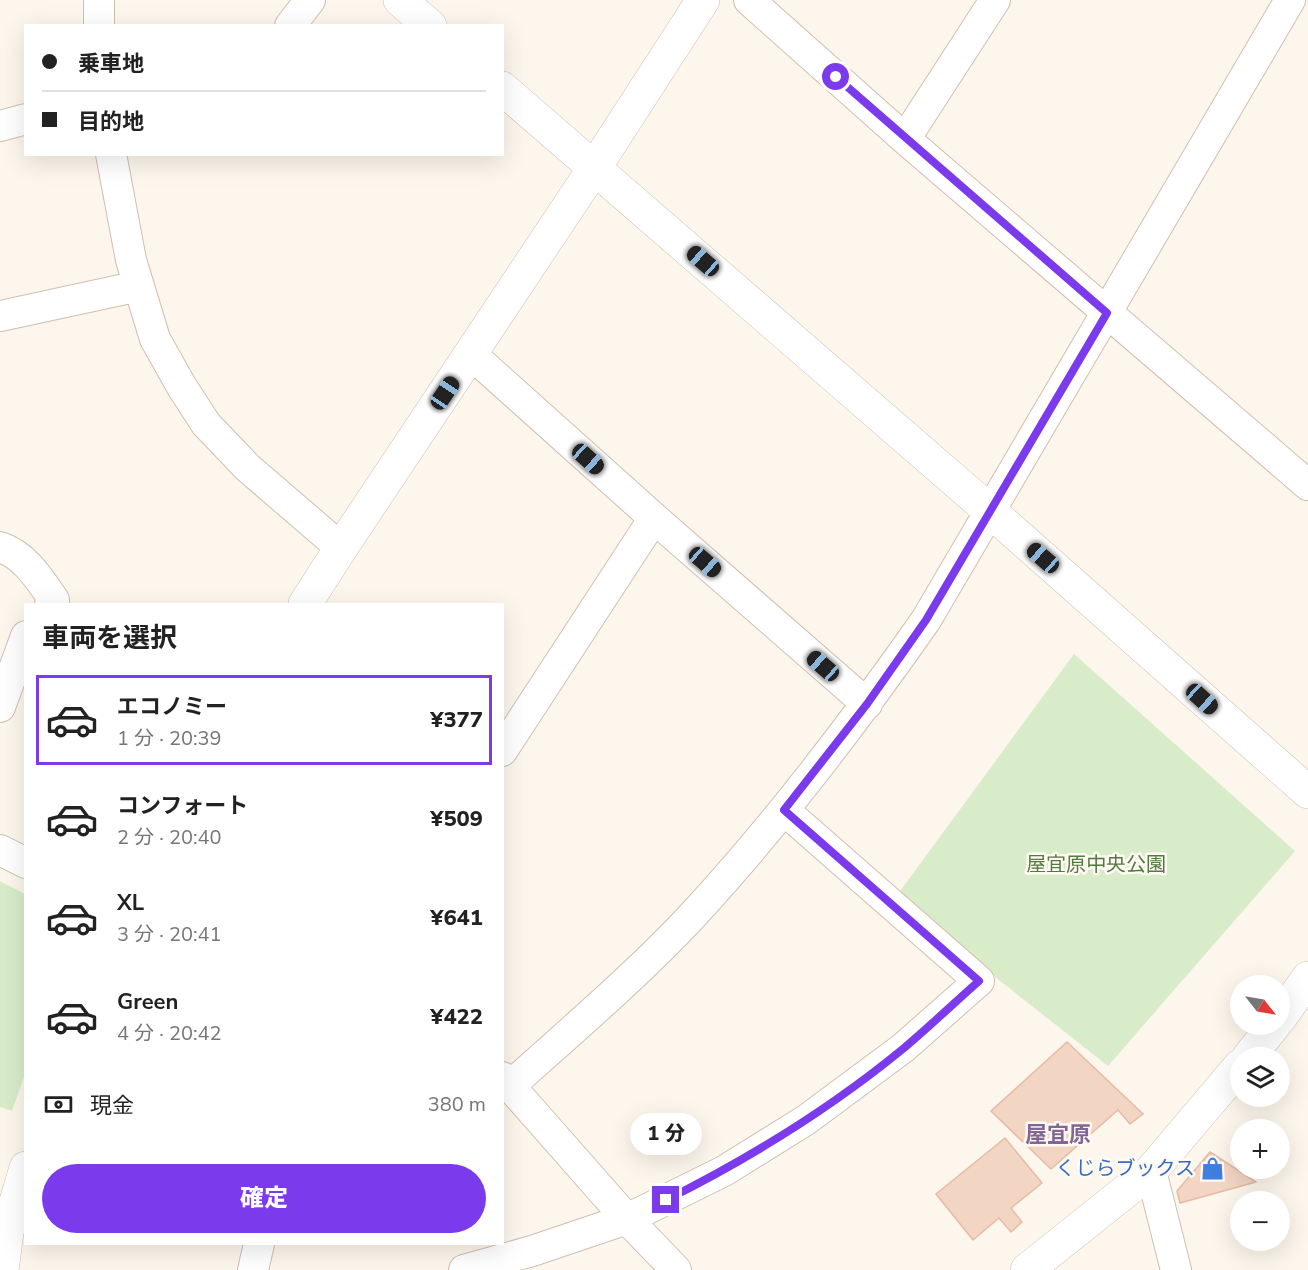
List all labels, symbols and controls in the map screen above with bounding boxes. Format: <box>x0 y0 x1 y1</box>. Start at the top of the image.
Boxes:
text: 乗車地 <box>78 49 144 79</box>
route start <box>822 63 849 90</box>
text: 目的地 <box>78 107 144 137</box>
car <box>684 242 722 280</box>
car <box>427 373 463 413</box>
car <box>569 440 607 478</box>
car <box>1024 539 1062 577</box>
car <box>686 543 724 581</box>
text: 車両を選択 <box>42 620 177 657</box>
car <box>804 647 842 685</box>
car <box>1183 680 1221 718</box>
text: エコノミー <box>117 692 227 722</box>
icon: car <box>45 693 99 747</box>
text: ¥377 <box>430 705 483 735</box>
text: 1 分 · 20:39 <box>117 725 222 752</box>
text: コンフォート <box>117 791 248 821</box>
icon: car <box>45 792 99 846</box>
text: ¥509 <box>430 804 483 834</box>
text: 2 分 · 20:40 <box>117 824 222 851</box>
park label: 屋宜原中央公園 <box>1026 851 1166 878</box>
text: XL <box>117 888 144 918</box>
icon: car <box>45 891 99 945</box>
text: ¥641 <box>430 903 483 933</box>
text: 3 分 · 20:41 <box>117 921 222 948</box>
north arrow <box>1230 975 1290 1035</box>
map controls <box>1230 975 1290 1251</box>
text: Green <box>117 987 178 1017</box>
icon: car <box>45 990 99 1044</box>
text: ¥422 <box>430 1002 483 1032</box>
text: 4 分 · 20:42 <box>117 1020 222 1047</box>
button: layers <box>1230 1047 1290 1107</box>
icon: cash <box>42 1088 75 1121</box>
text: 現金 <box>90 1091 134 1121</box>
text: 380 m <box>428 1091 486 1118</box>
callout: 1 分 <box>630 1113 702 1155</box>
button: + <box>1230 1119 1290 1179</box>
text: 1 分 <box>647 1120 685 1147</box>
district label: 屋宜原 <box>1025 1120 1091 1150</box>
place label: くじらブックス <box>1056 1155 1195 1182</box>
shop icon: くじらブックス <box>1200 1155 1226 1181</box>
button: 確定 <box>42 1164 486 1233</box>
route end <box>652 1186 679 1213</box>
button: − <box>1230 1191 1290 1251</box>

